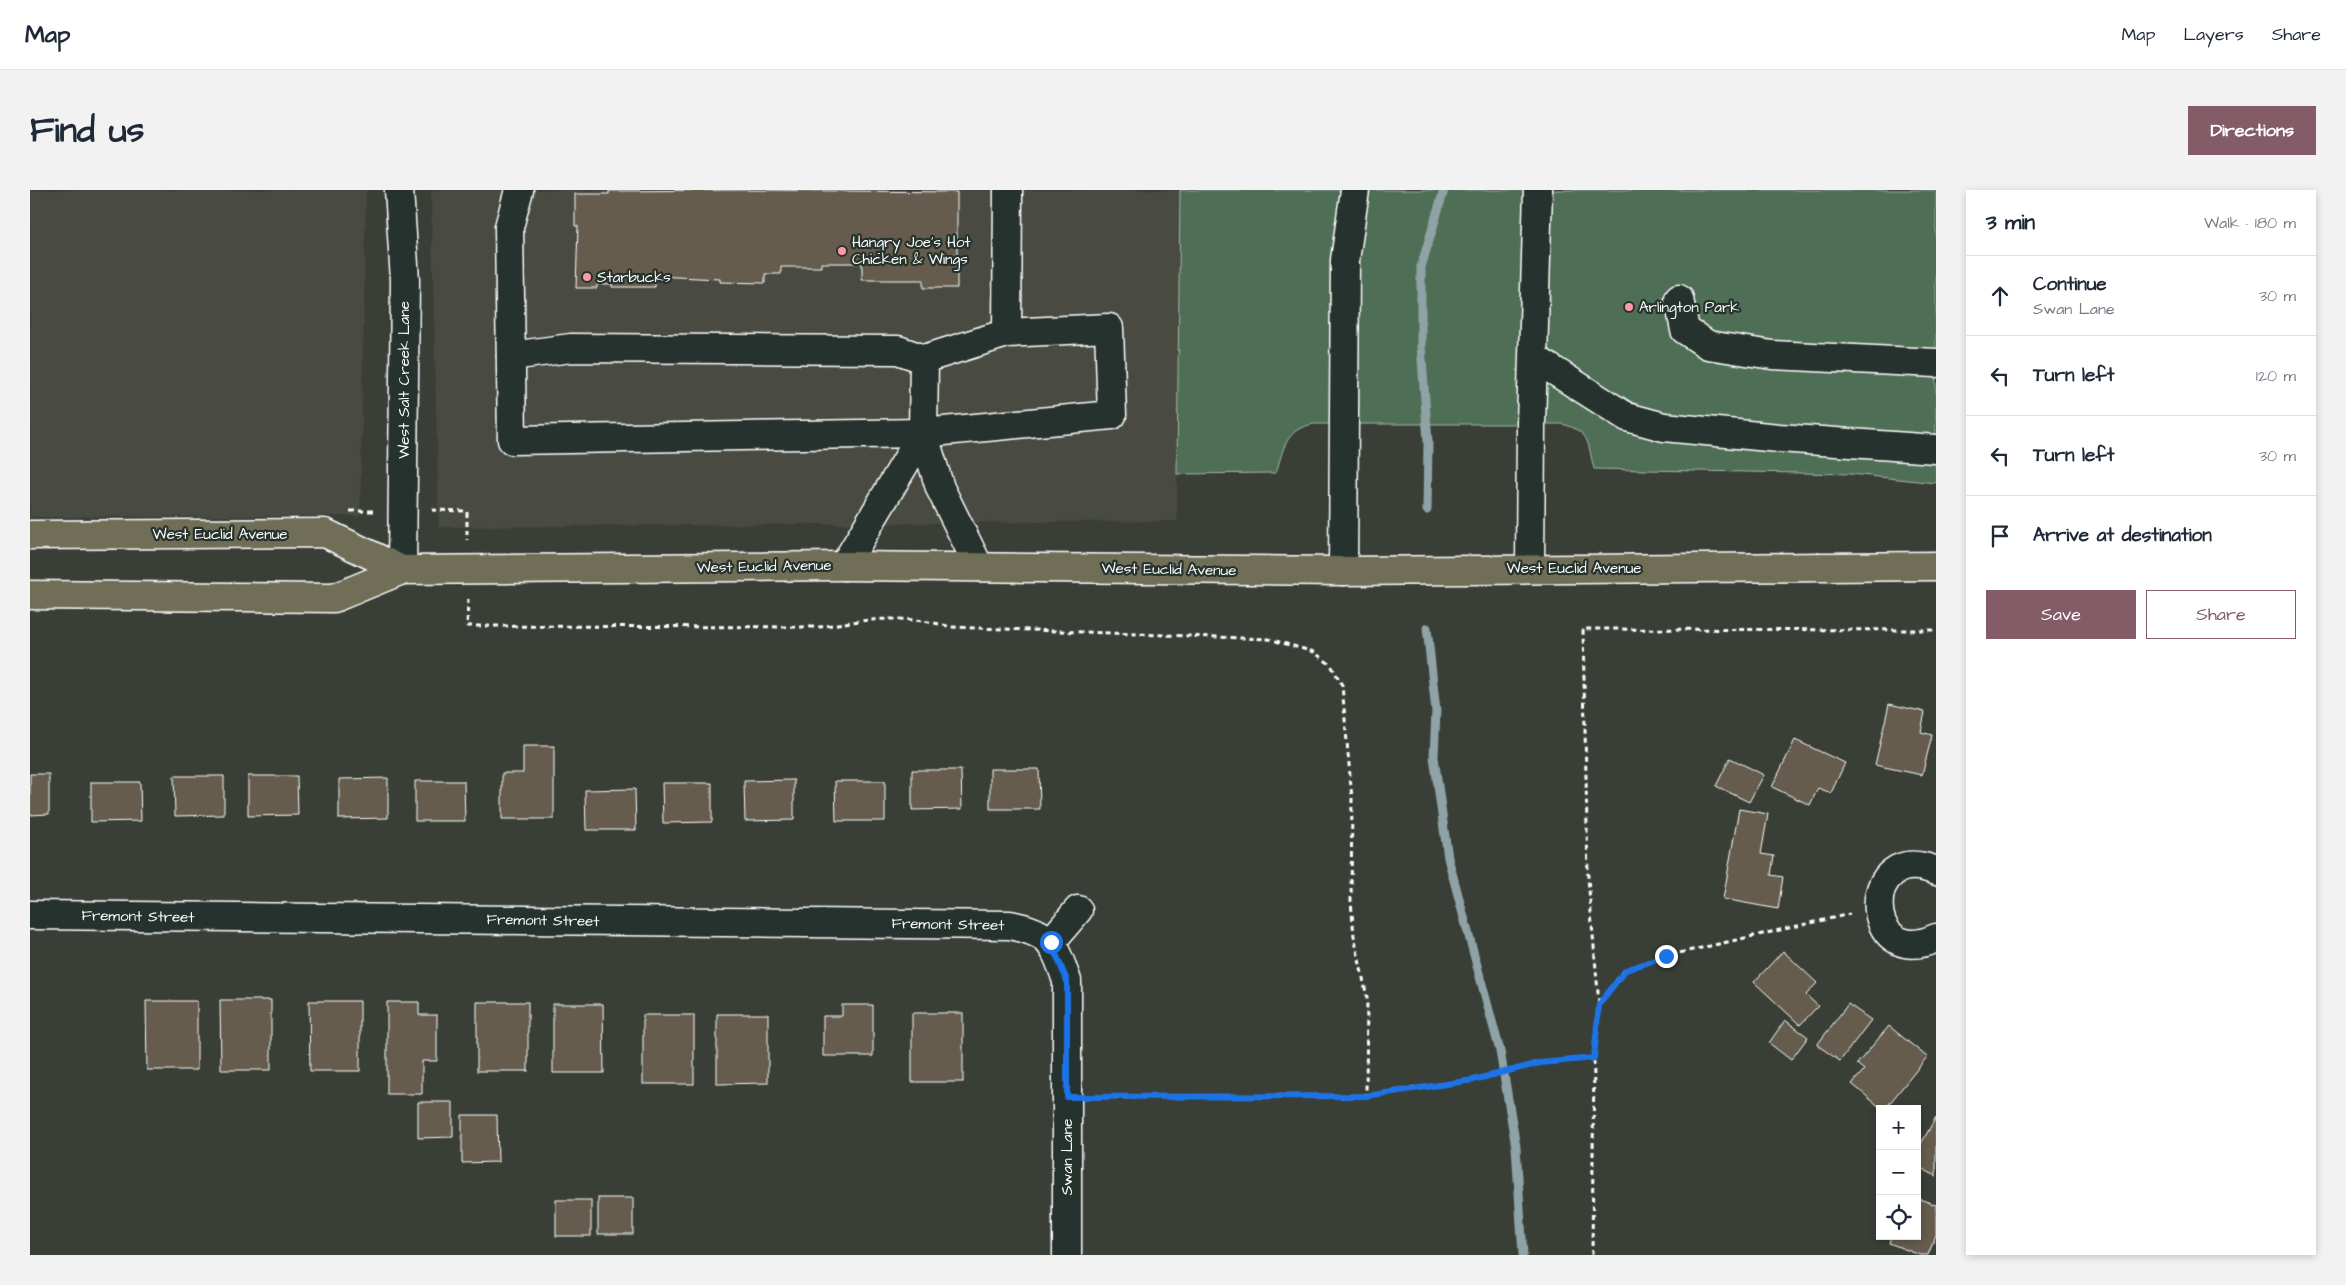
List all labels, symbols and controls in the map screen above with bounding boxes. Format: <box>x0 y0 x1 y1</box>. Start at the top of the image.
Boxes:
text: Map <box>25 18 70 52</box>
text: Map <box>2121 22 2155 47</box>
text: Layers <box>2183 22 2244 47</box>
text: Share <box>2272 22 2321 47</box>
text: Find us <box>30 106 144 155</box>
button: Directions <box>2188 106 2316 155</box>
text: 3 min <box>1986 208 2035 237</box>
text: Walk · 180 m <box>2204 212 2296 234</box>
place label: Hangry Joe's Hot Chicken & Wings <box>852 232 971 271</box>
marker: Hangry Joe's Hot Chicken & Wings <box>836 245 848 257</box>
place label: Starbucks <box>597 267 671 288</box>
marker: Starbucks <box>581 271 593 283</box>
text: Continue <box>2033 271 2107 298</box>
icon: ahead <box>1986 282 2014 310</box>
text: 30 m <box>2259 285 2296 307</box>
place label: Arlington Park <box>1639 297 1739 319</box>
text: Swan Lane <box>2033 298 2115 320</box>
street label: West Salt Creek Lane <box>394 301 415 459</box>
marker: Arlington Park <box>1623 301 1635 313</box>
icon: left <box>1986 362 2014 390</box>
text: Turn left <box>2033 362 2114 389</box>
text: 120 m <box>2256 365 2296 387</box>
icon: left <box>1986 442 2014 470</box>
text: Turn left <box>2033 442 2114 469</box>
text: 30 m <box>2259 445 2296 467</box>
icon: arrive <box>1986 522 2014 550</box>
text: Arrive at destination <box>2033 522 2212 549</box>
street label: West Euclid Avenue <box>153 524 287 545</box>
street label: West Euclid Avenue <box>696 555 832 578</box>
street label: West Euclid Avenue <box>1101 558 1237 581</box>
street label: West Euclid Avenue <box>1507 558 1641 579</box>
button: Save <box>1986 590 2136 639</box>
button: Share <box>2146 590 2296 639</box>
street label: Fremont Street <box>81 905 195 928</box>
street label: Fremont Street <box>486 909 600 932</box>
street label: Fremont Street <box>891 913 1005 936</box>
route start <box>1040 931 1063 954</box>
route end <box>1655 945 1678 968</box>
map controls <box>1876 1105 1921 1240</box>
button: + <box>1876 1105 1921 1150</box>
street label: Swan Lane <box>1057 1119 1078 1195</box>
button: − <box>1876 1150 1921 1195</box>
button: locate <box>1876 1195 1921 1240</box>

